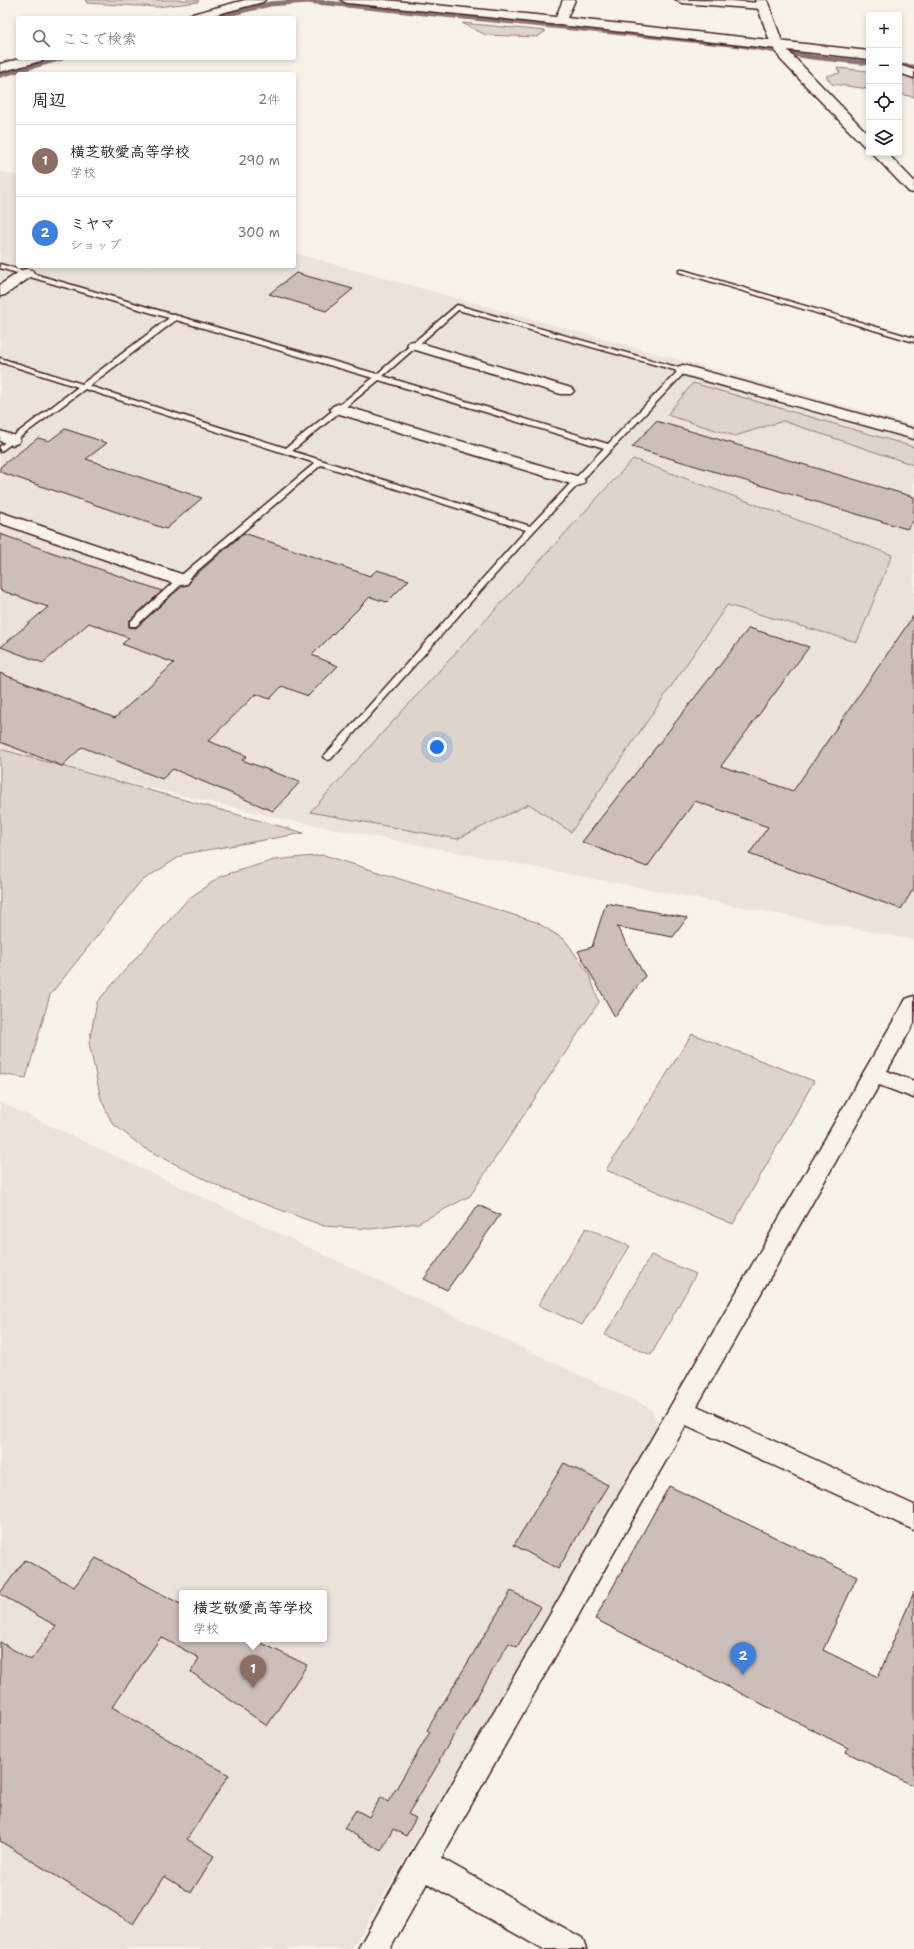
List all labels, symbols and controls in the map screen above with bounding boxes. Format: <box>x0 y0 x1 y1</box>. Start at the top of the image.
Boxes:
map controls <box>866 12 902 156</box>
button: + <box>866 12 902 48</box>
search box <box>16 16 296 60</box>
icon: search <box>30 27 52 49</box>
text: ここで検索 <box>62 29 137 49</box>
button: − <box>866 48 902 84</box>
button: locate <box>866 84 902 120</box>
text: 周辺 <box>32 89 66 111</box>
text: 2件 <box>258 91 280 108</box>
button: layers <box>866 120 902 156</box>
text: 横芝敬愛高等学校 <box>70 142 190 162</box>
text: 1 <box>42 152 48 169</box>
text: 290 m <box>238 152 280 169</box>
text: 学校 <box>70 164 96 181</box>
text: ミヤマ <box>70 214 115 234</box>
text: 2 <box>40 224 50 241</box>
text: 300 m <box>237 224 280 241</box>
text: ショップ <box>70 236 121 253</box>
your location <box>427 737 447 757</box>
popup <box>179 1590 327 1642</box>
text: 横芝敬愛高等学校 <box>193 1598 313 1618</box>
text: 学校 <box>193 1620 219 1637</box>
pin: 2 <box>730 1642 756 1675</box>
pin: 1 <box>240 1655 266 1688</box>

